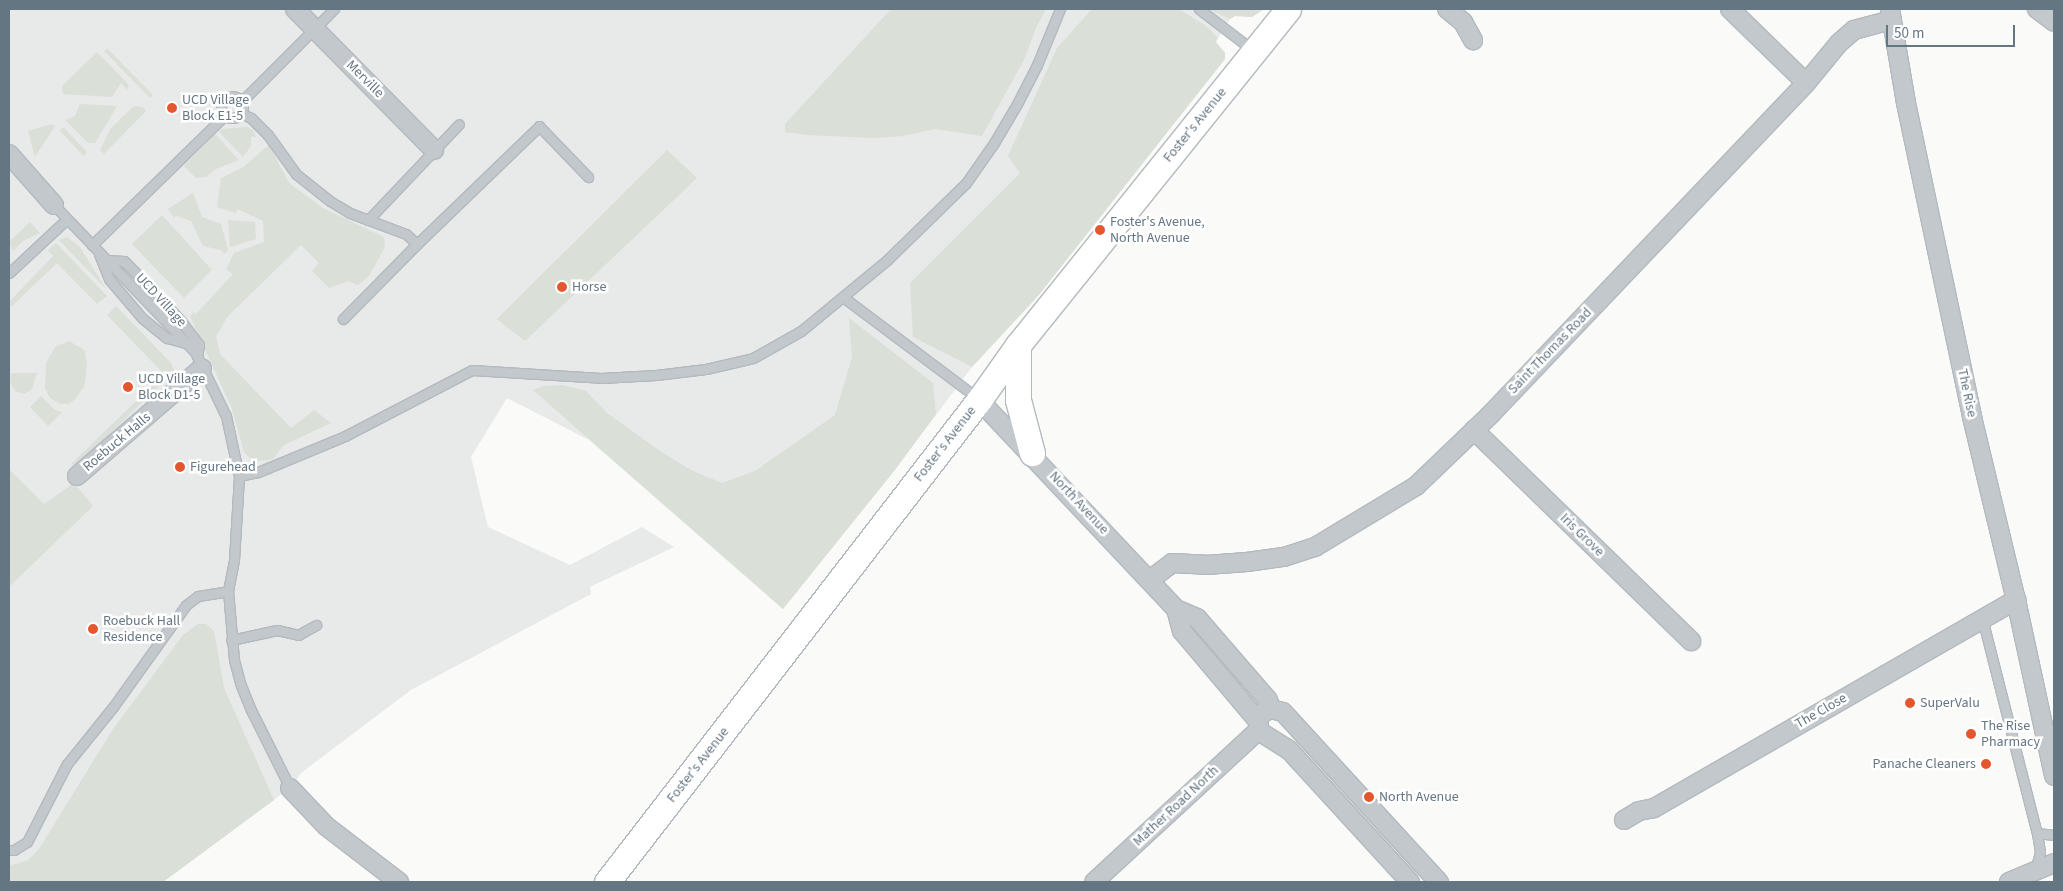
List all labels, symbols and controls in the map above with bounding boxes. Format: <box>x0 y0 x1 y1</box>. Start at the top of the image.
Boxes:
scale bar <box>1888 15 2017 47</box>
text: 50 m <box>1894 23 1924 44</box>
street label: Merville <box>343 57 387 101</box>
street label: Foster's Avenue <box>1160 84 1230 166</box>
place label: UCD Village Block E1-5 <box>182 92 249 124</box>
marker: UCD Village Block E1-5 <box>166 102 178 114</box>
place label: Foster's Avenue, North Avenue <box>1110 214 1205 246</box>
marker: Foster's Avenue, North Avenue <box>1094 224 1106 236</box>
street label: UCD Village <box>132 270 190 330</box>
place label: Horse <box>572 279 606 295</box>
marker: Horse <box>556 281 568 293</box>
street label: Saint Thomas Road <box>1505 304 1595 398</box>
street label: The Rise <box>1954 367 1980 419</box>
place label: UCD Village Block D1-5 <box>138 371 205 404</box>
marker: UCD Village Block D1-5 <box>122 381 134 393</box>
street label: Foster's Avenue <box>910 403 980 485</box>
street label: Roebuck Halls <box>80 409 154 475</box>
place label: Figurehead <box>190 459 256 475</box>
marker: Figurehead <box>174 461 186 473</box>
street label: North Avenue <box>1046 468 1112 538</box>
street label: Iris Grove <box>1556 510 1608 560</box>
place label: Roebuck Hall Residence <box>103 613 180 646</box>
marker: Roebuck Hall Residence <box>87 623 99 635</box>
street label: The Close <box>1792 690 1850 732</box>
place label: SuperValu <box>1920 695 1980 711</box>
marker: SuperValu <box>1904 697 1916 709</box>
place label: The Rise Pharmacy <box>1981 718 2040 750</box>
street label: Foster's Avenue <box>663 724 733 806</box>
marker: The Rise Pharmacy <box>1965 728 1977 740</box>
place label: Panache Cleaners <box>1873 756 1976 772</box>
marker: Panache Cleaners <box>1980 758 1992 770</box>
street label: Mather Road North <box>1130 762 1222 850</box>
place label: North Avenue <box>1379 789 1459 805</box>
marker: North Avenue <box>1363 791 1375 803</box>

